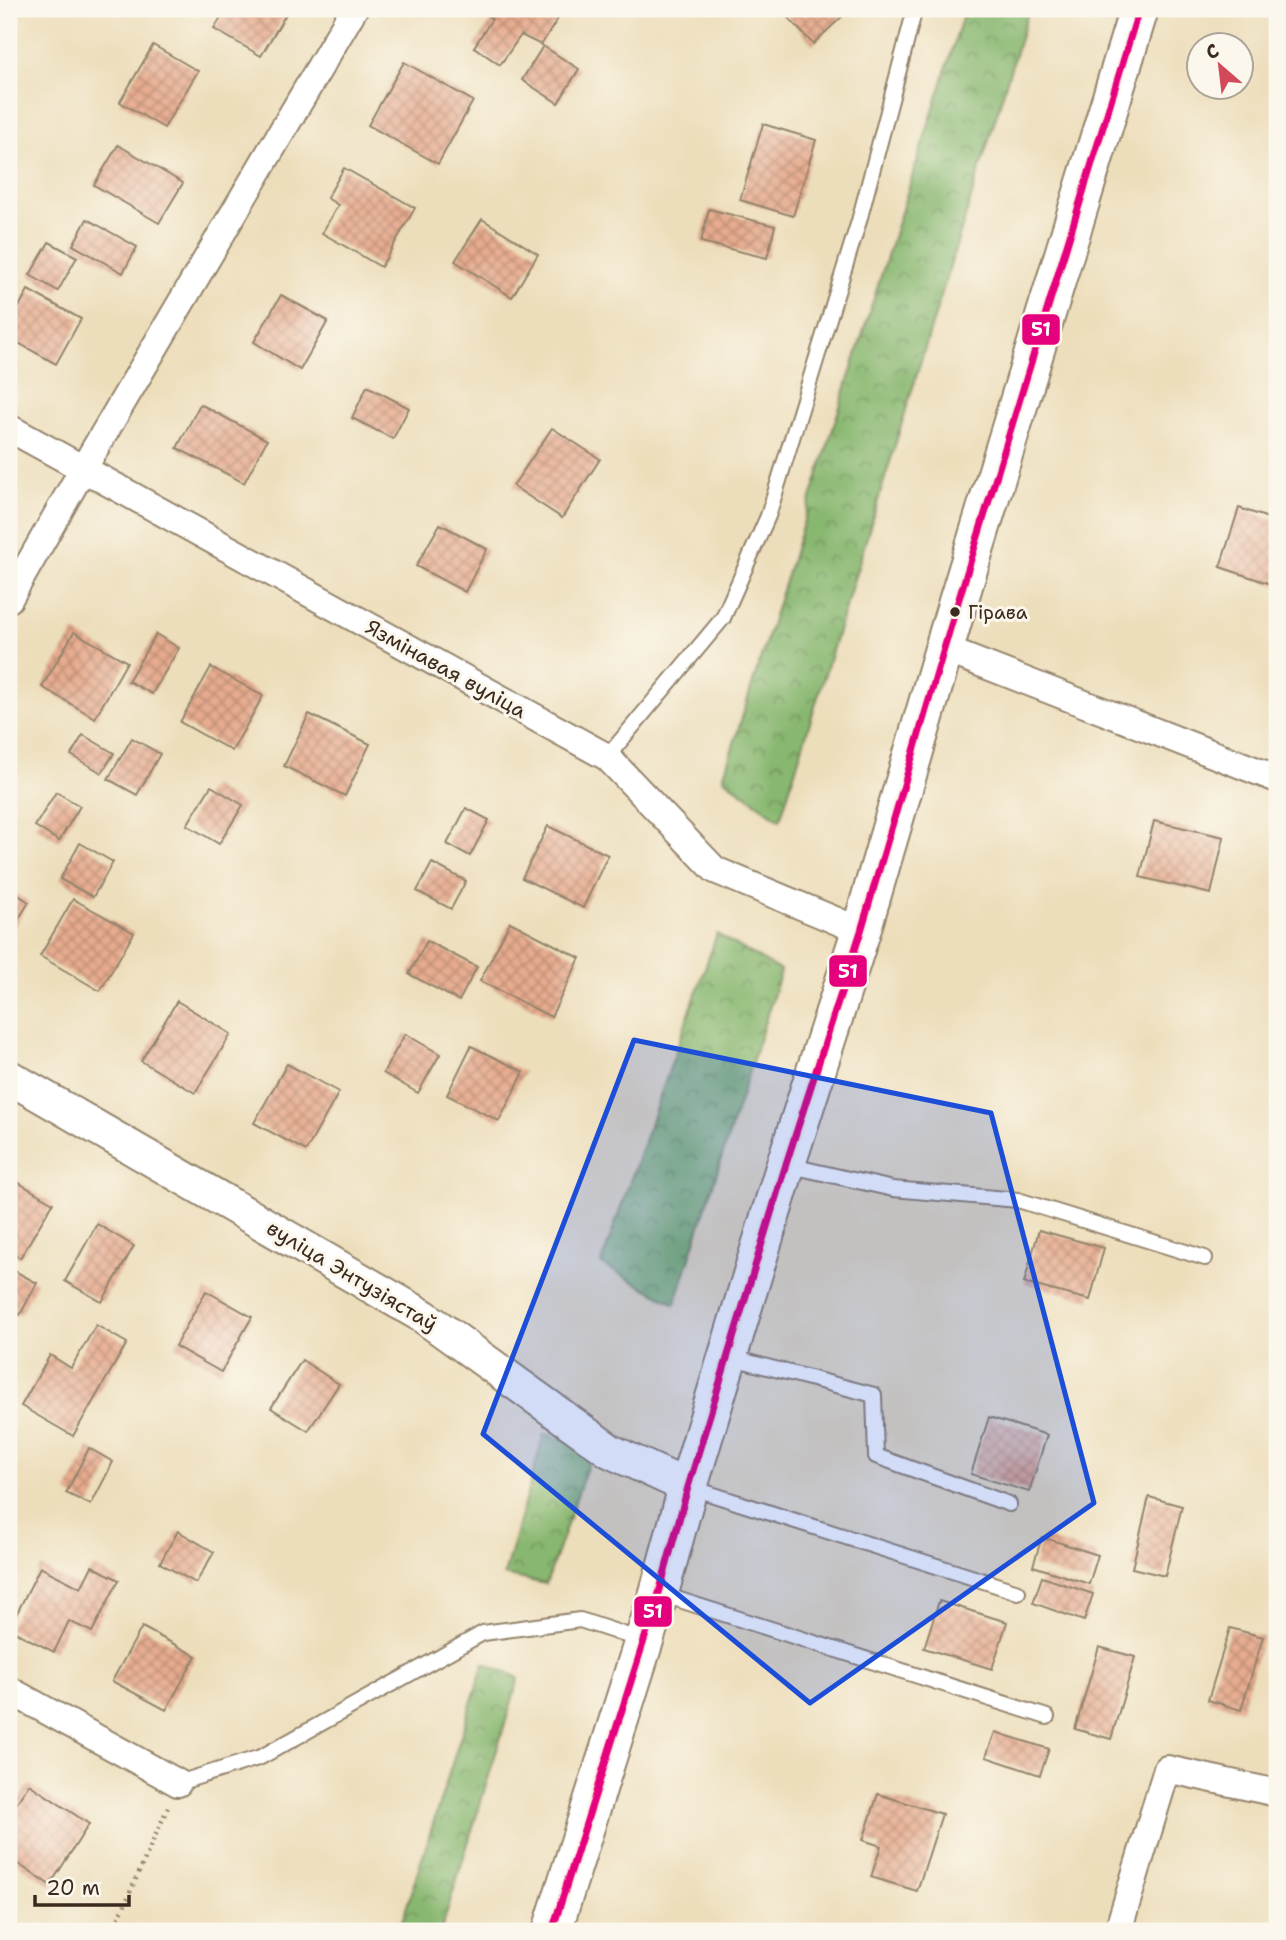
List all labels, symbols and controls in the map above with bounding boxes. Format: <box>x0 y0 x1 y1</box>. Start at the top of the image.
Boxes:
north arrow <box>1184 32 1254 102</box>
text: С <box>1201 38 1223 65</box>
line badge: 51 <box>1021 313 1061 346</box>
text: 51 <box>1031 317 1051 342</box>
place label: Гірава <box>968 600 1028 625</box>
marker: Гірава <box>948 605 962 619</box>
street label: Язмінавая вуліца <box>361 613 531 725</box>
line badge: 51 <box>828 954 868 988</box>
text: 51 <box>838 959 858 984</box>
street label: вуліца Энтузіястаў <box>261 1214 443 1338</box>
line badge: 51 <box>633 1595 673 1628</box>
text: 51 <box>643 1599 663 1624</box>
scale bar <box>35 1863 130 1907</box>
text: 20 m <box>46 1874 100 1902</box>

